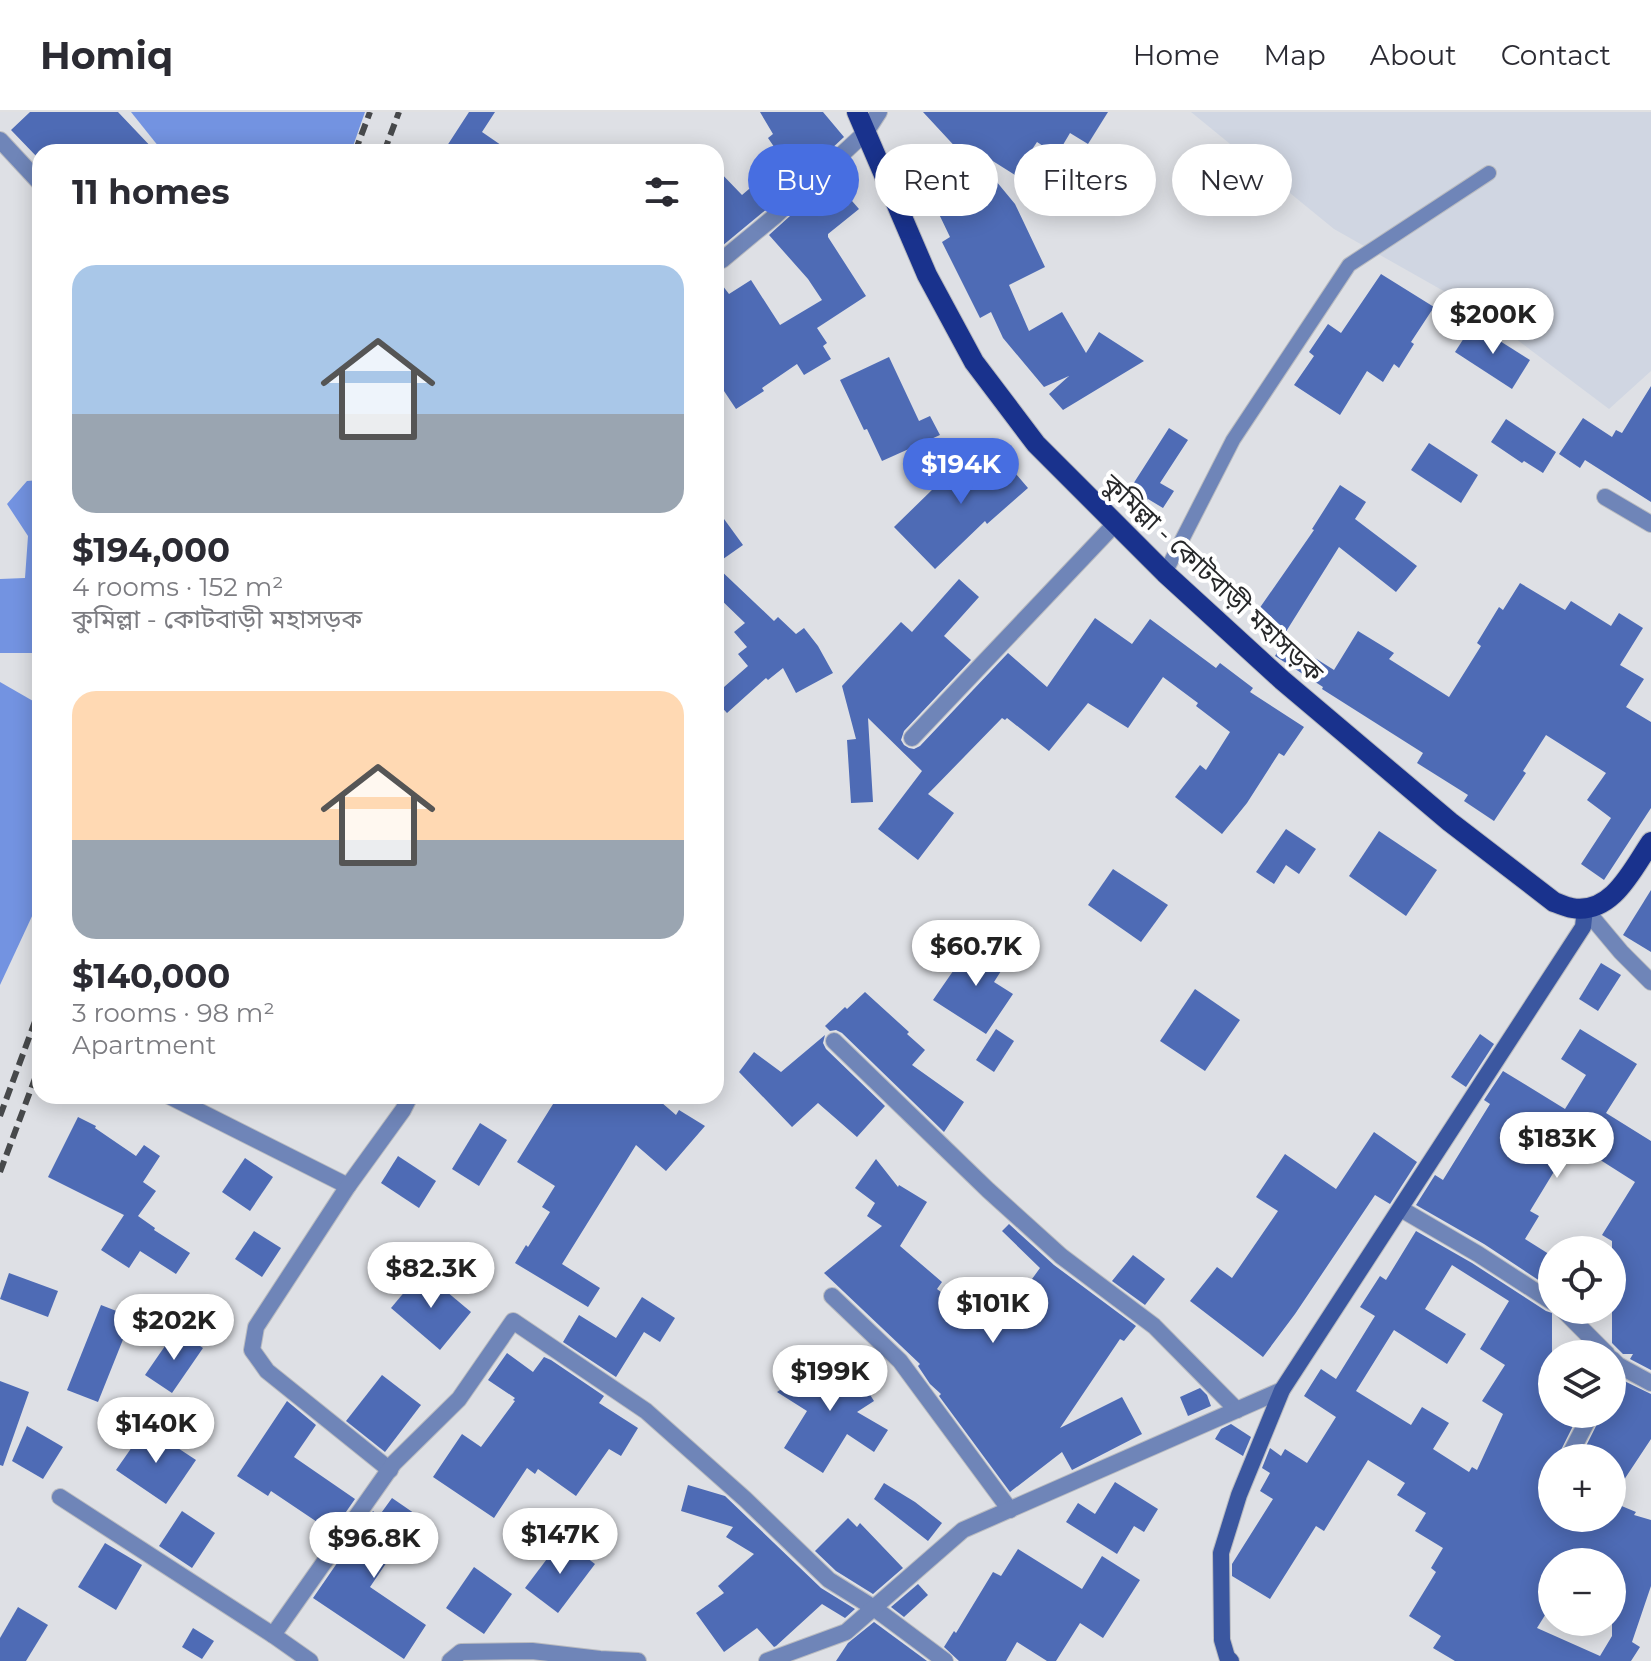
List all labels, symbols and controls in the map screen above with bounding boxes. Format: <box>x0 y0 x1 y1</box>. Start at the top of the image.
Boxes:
text: Homiq <box>40 32 173 79</box>
text: Home <box>1133 38 1220 72</box>
text: Map <box>1264 38 1326 72</box>
text: About <box>1370 38 1457 72</box>
text: Contact <box>1501 38 1611 72</box>
chip: Buy <box>748 144 859 216</box>
chip: Rent <box>875 144 998 216</box>
chip: Filters <box>1014 144 1156 216</box>
chip: New <box>1172 144 1292 216</box>
icon: filters <box>640 170 684 214</box>
text: 11 homes <box>72 171 230 213</box>
pin: $200K <box>1437 288 1549 356</box>
text: $200K <box>1450 298 1536 330</box>
icon: home <box>306 317 450 461</box>
pin: $194K <box>905 438 1017 506</box>
text: $194K <box>921 448 1001 480</box>
street label: কুমিল্লা - কোটবাড়ী মহাসড়ক <box>1095 467 1331 689</box>
text: $194,000 <box>72 529 230 571</box>
text: 4 rooms · 152 m² <box>72 571 283 603</box>
text: কুমিল্লা - কোটবাড়ী মহাসড়ক <box>72 603 362 635</box>
icon: home <box>306 743 450 887</box>
pin: $60.7K <box>911 920 1041 988</box>
text: $60.7K <box>930 930 1022 962</box>
text: $140,000 <box>72 955 230 997</box>
text: 3 rooms · 98 m² <box>72 997 275 1029</box>
text: Apartment <box>72 1029 216 1061</box>
pin: $183K <box>1501 1112 1613 1180</box>
text: $183K <box>1518 1122 1596 1154</box>
map controls <box>1538 1236 1626 1636</box>
button: locate <box>1538 1236 1626 1324</box>
pin: $82.3K <box>366 1242 496 1310</box>
text: $82.3K <box>385 1252 477 1284</box>
pin: $101K <box>937 1277 1049 1345</box>
text: $101K <box>956 1287 1030 1319</box>
pin: $202K <box>118 1294 230 1362</box>
text: $202K <box>132 1304 216 1336</box>
button: layers <box>1538 1340 1626 1428</box>
pin: $199K <box>774 1345 886 1413</box>
text: $199K <box>791 1355 869 1387</box>
pin: $140K <box>100 1397 212 1465</box>
text: $140K <box>115 1407 197 1439</box>
button: + <box>1538 1444 1626 1532</box>
pin: $147K <box>504 1508 616 1576</box>
pin: $96.8K <box>309 1512 439 1580</box>
text: $147K <box>521 1518 599 1550</box>
text: $96.8K <box>327 1522 421 1554</box>
button: − <box>1538 1548 1626 1636</box>

